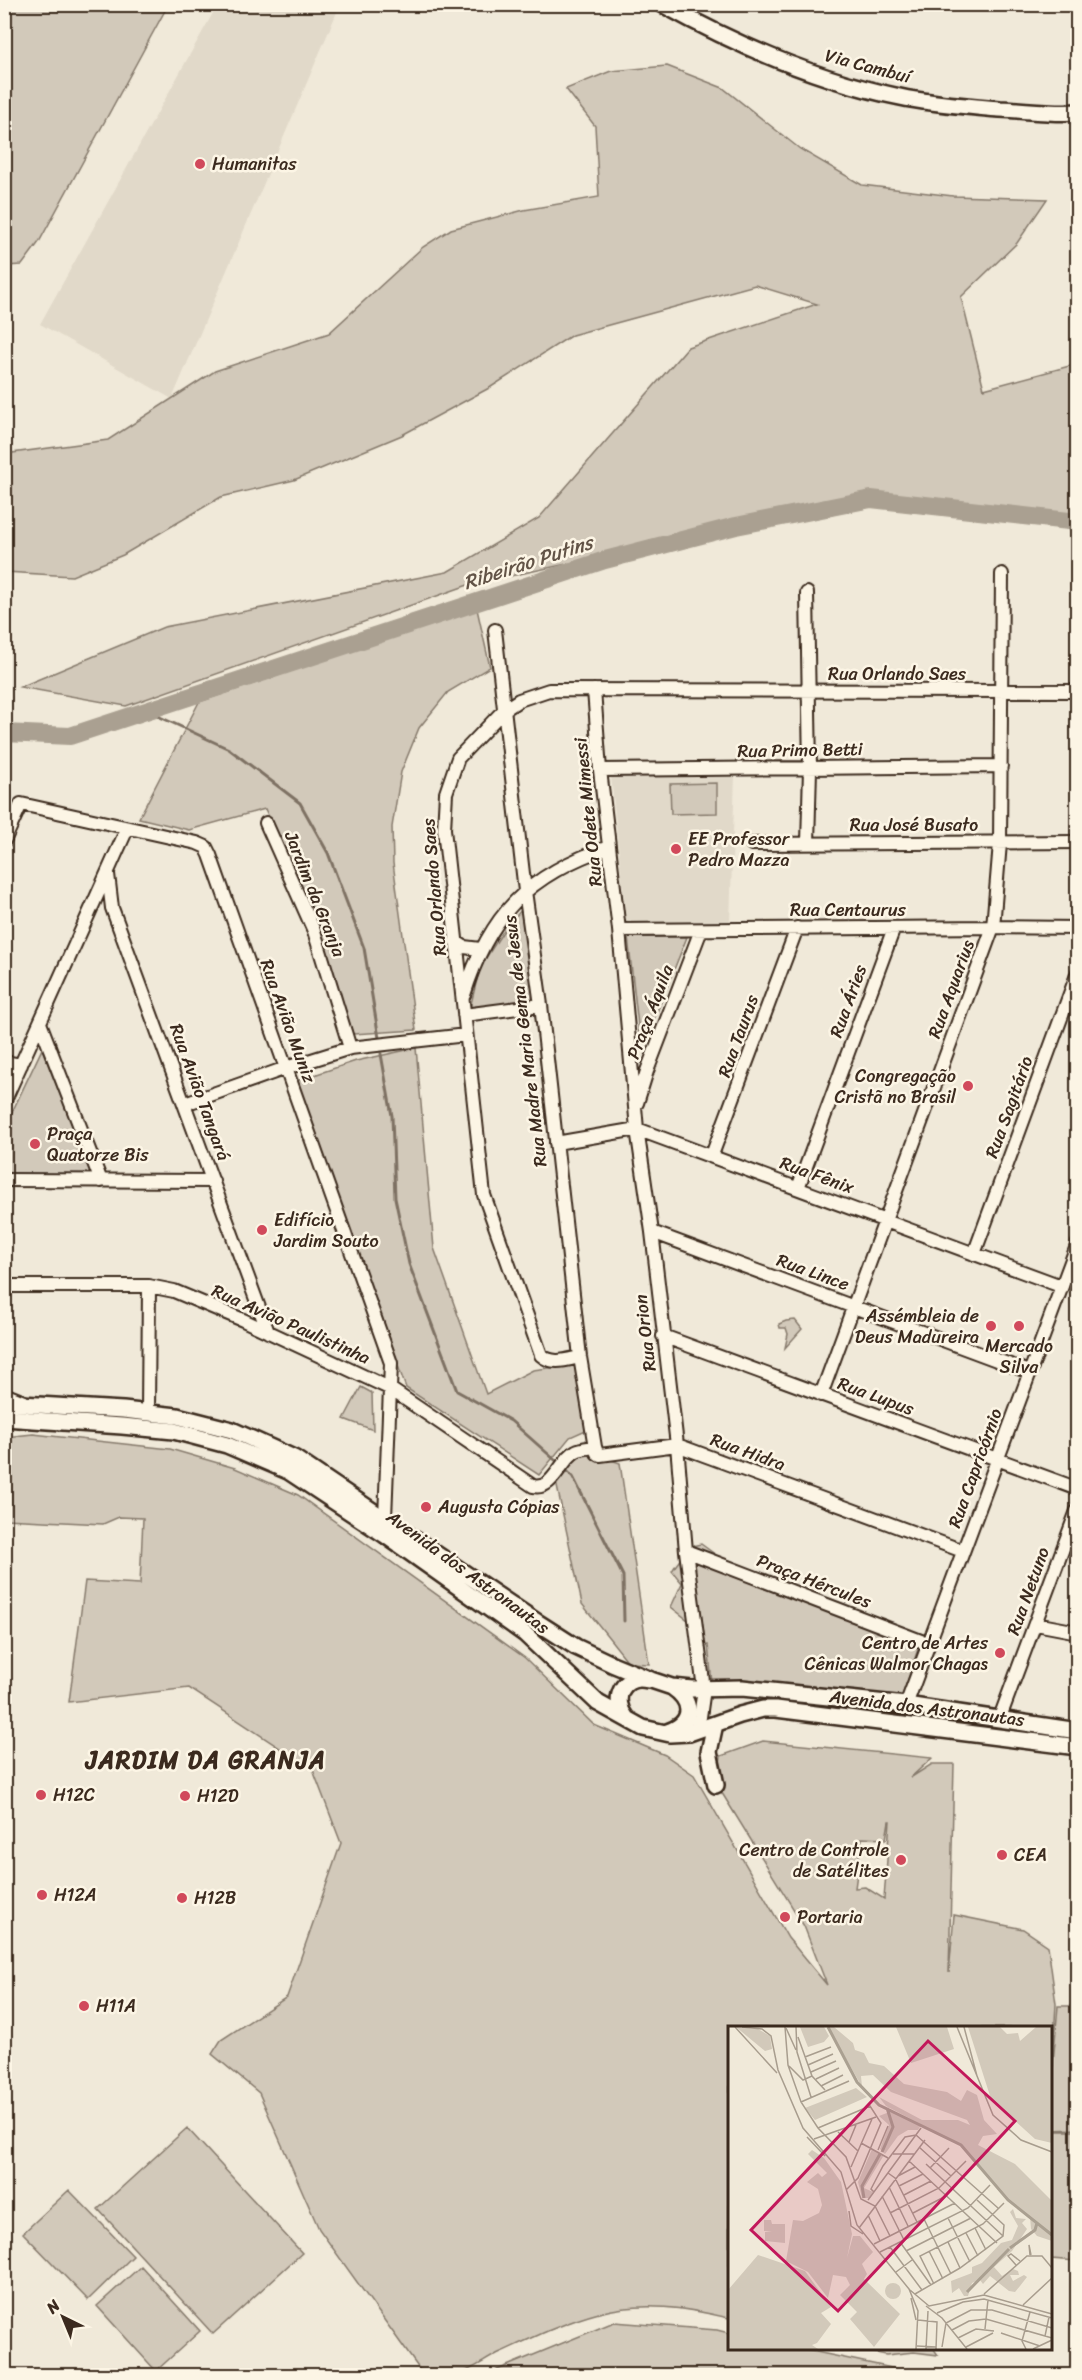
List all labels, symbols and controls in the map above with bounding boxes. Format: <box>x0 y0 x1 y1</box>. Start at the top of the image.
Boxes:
street label: Via Cambuí <box>822 39 916 93</box>
place label: Humanitas <box>212 148 297 180</box>
marker: Humanitas <box>193 157 207 171</box>
water label: Ribeirão Putins <box>459 524 600 600</box>
street label: Rua Orlando Saes <box>828 658 967 690</box>
street label: Rua Primo Betti <box>737 733 864 767</box>
street label: Rua Odete Mimessi <box>564 735 612 888</box>
street label: Rua José Busato <box>850 809 978 841</box>
street label: Rua Orlando Saes <box>412 816 456 957</box>
place label: EE Professor Pedro Mazza <box>688 823 791 876</box>
street label: Jardim da Granja <box>275 825 355 963</box>
marker: EE Professor Pedro Mazza <box>669 842 683 856</box>
street label: Rua Centaurus <box>790 894 907 926</box>
street label: Rua Madre Maria Gema de Jesus <box>494 912 556 1169</box>
street label: Rua Aquarius <box>918 935 984 1043</box>
street label: Rua Avião Muniz <box>251 955 325 1088</box>
street label: Praça Áquila <box>617 959 683 1064</box>
street label: Rua Áries <box>820 959 876 1042</box>
street label: Rua Taurus <box>708 989 768 1082</box>
street label: Rua Avião Tangará <box>160 1019 240 1165</box>
street label: Rua Sagitário <box>976 1051 1042 1163</box>
place label: Congregação Cristã no Brasil <box>834 1060 957 1113</box>
marker: Congregação Cristã no Brasil <box>961 1079 975 1093</box>
place label: Praça Quatorze Bis <box>47 1118 149 1171</box>
marker: Praça Quatorze Bis <box>28 1137 42 1151</box>
street label: Rua Fênix <box>775 1147 860 1204</box>
place label: Edifício Jardim Souto <box>273 1204 379 1257</box>
marker: Edifício Jardim Souto <box>255 1223 269 1237</box>
street label: Rua Lince <box>772 1244 854 1300</box>
street label: Rua Avião Paulistinha <box>207 1275 375 1373</box>
street label: Rua Orion <box>624 1292 666 1373</box>
place label: Assémbleia de Deus Madureira <box>855 1300 979 1353</box>
marker: Assémbleia de Deus Madureira <box>984 1319 998 1333</box>
marker: Mercado Silva <box>1012 1319 1026 1333</box>
place label: Mercado Silva <box>985 1330 1053 1383</box>
street label: Rua Lupus <box>833 1367 920 1425</box>
street label: Rua Capricórnio <box>939 1403 1012 1532</box>
street label: Rua Hidra <box>706 1424 790 1480</box>
place label: Augusta Cópias <box>437 1491 560 1523</box>
marker: Augusta Cópias <box>419 1500 433 1514</box>
street label: Avenida dos Astronautas <box>378 1501 557 1643</box>
street label: Rua Netuno <box>997 1542 1059 1640</box>
street label: Praça Hércules <box>752 1544 877 1618</box>
place label: Centro de Artes Cênicas Walmor Chagas <box>804 1627 989 1680</box>
marker: Centro de Artes Cênicas Walmor Chagas <box>993 1646 1007 1660</box>
street label: Avenida dos Astronautas <box>827 1680 1027 1736</box>
district label: JARDIM DA GRANJA <box>84 1739 326 1781</box>
place label: H12C <box>53 1779 95 1811</box>
place label: H12D <box>197 1780 239 1812</box>
marker: H12C <box>34 1788 48 1802</box>
marker: H12D <box>178 1789 192 1803</box>
place label: Centro de Controle de Satélites <box>739 1834 890 1887</box>
place label: CEA <box>1014 1839 1047 1871</box>
marker: CEA <box>995 1848 1009 1862</box>
marker: Centro de Controle de Satélites <box>894 1853 908 1867</box>
place label: H12A <box>54 1879 97 1911</box>
place label: H12B <box>194 1882 236 1914</box>
marker: H12A <box>35 1888 49 1902</box>
marker: H12B <box>175 1891 189 1905</box>
place label: Portaria <box>797 1901 863 1933</box>
marker: Portaria <box>778 1910 792 1924</box>
place label: H11A <box>96 1990 136 2022</box>
marker: H11A <box>77 1999 91 2013</box>
inset map <box>728 2026 1052 2350</box>
north arrow <box>33 2287 93 2347</box>
text: N <box>38 2291 68 2321</box>

